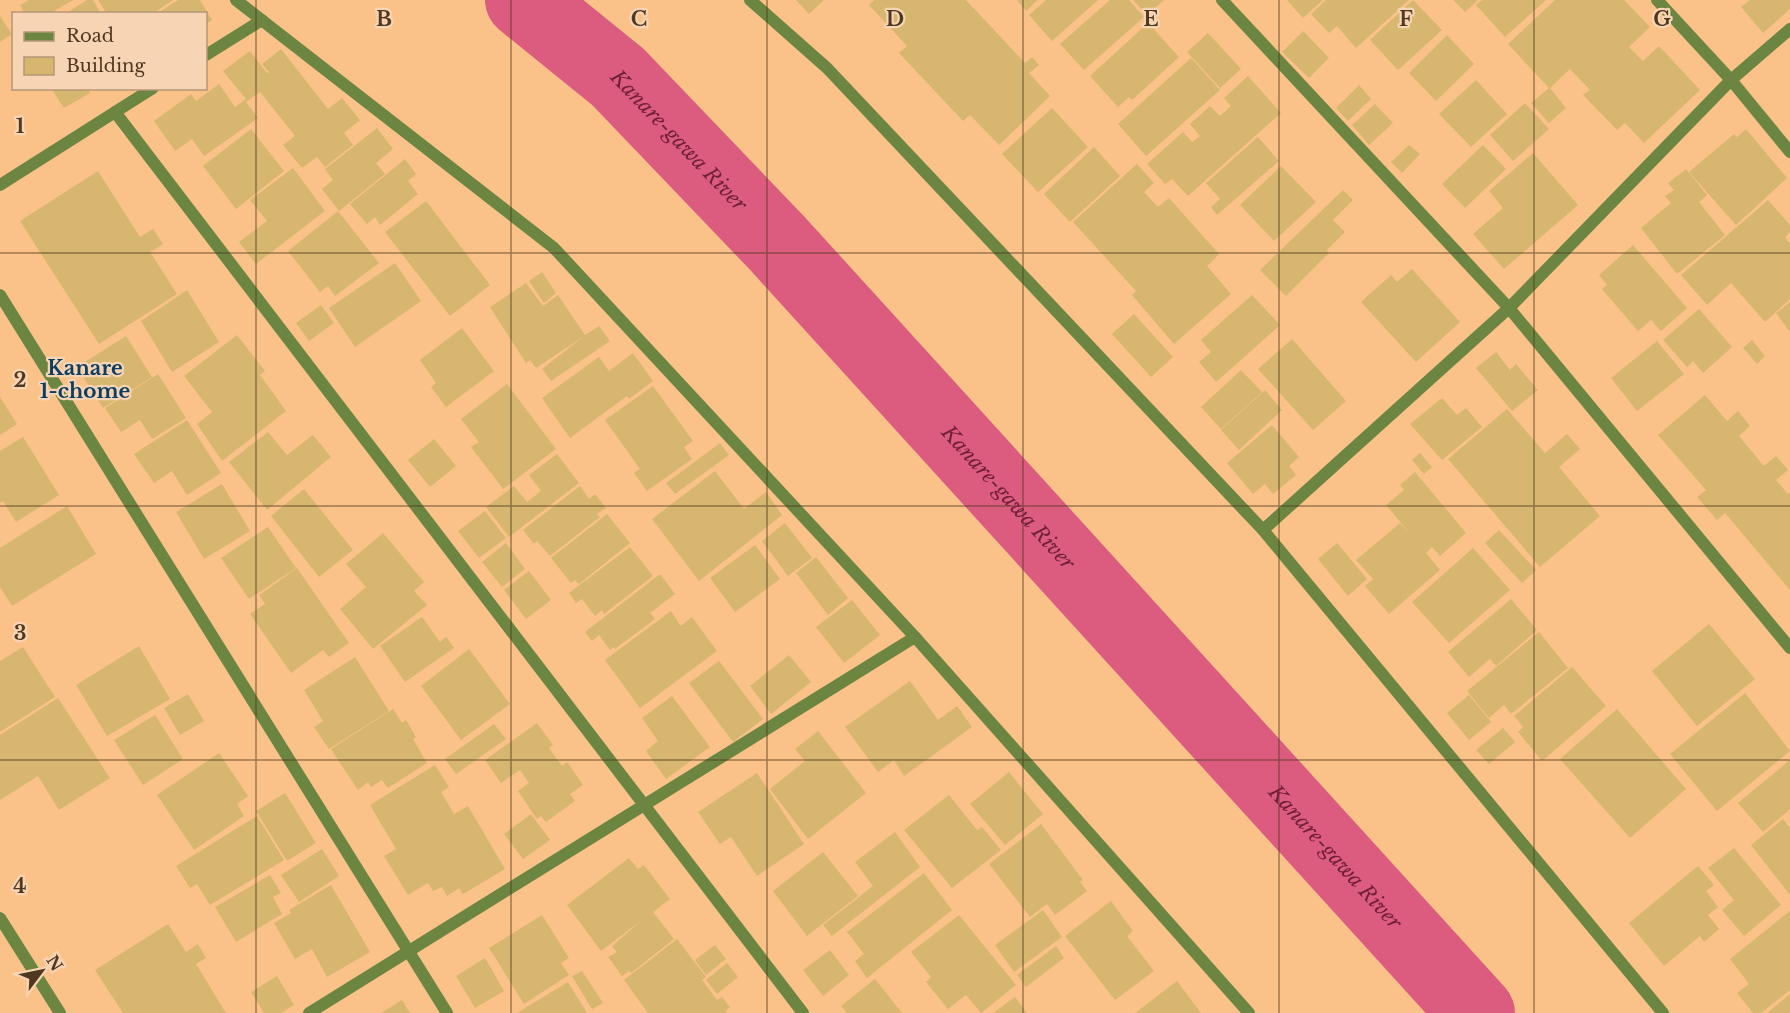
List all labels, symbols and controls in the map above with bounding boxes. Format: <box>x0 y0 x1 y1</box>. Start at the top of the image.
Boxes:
text: B <box>376 7 392 31</box>
text: C <box>631 7 647 31</box>
text: D <box>886 7 904 31</box>
text: E <box>1143 7 1159 31</box>
text: F <box>1399 7 1413 31</box>
text: G <box>1653 7 1671 31</box>
legend <box>12 12 207 90</box>
text: Road <box>66 25 114 47</box>
text: Building <box>66 55 145 77</box>
water label: Kanare-gawa River <box>605 64 752 216</box>
text: 1 <box>16 114 25 138</box>
district label: Kanare 1-chome <box>40 356 130 403</box>
text: 2 <box>13 368 27 392</box>
water label: Kanare-gawa River <box>936 420 1080 575</box>
text: 3 <box>14 621 26 645</box>
water label: Kanare-gawa River <box>1263 779 1407 935</box>
text: 4 <box>13 874 27 898</box>
north arrow <box>12 941 72 1001</box>
text: N <box>42 951 67 975</box>

